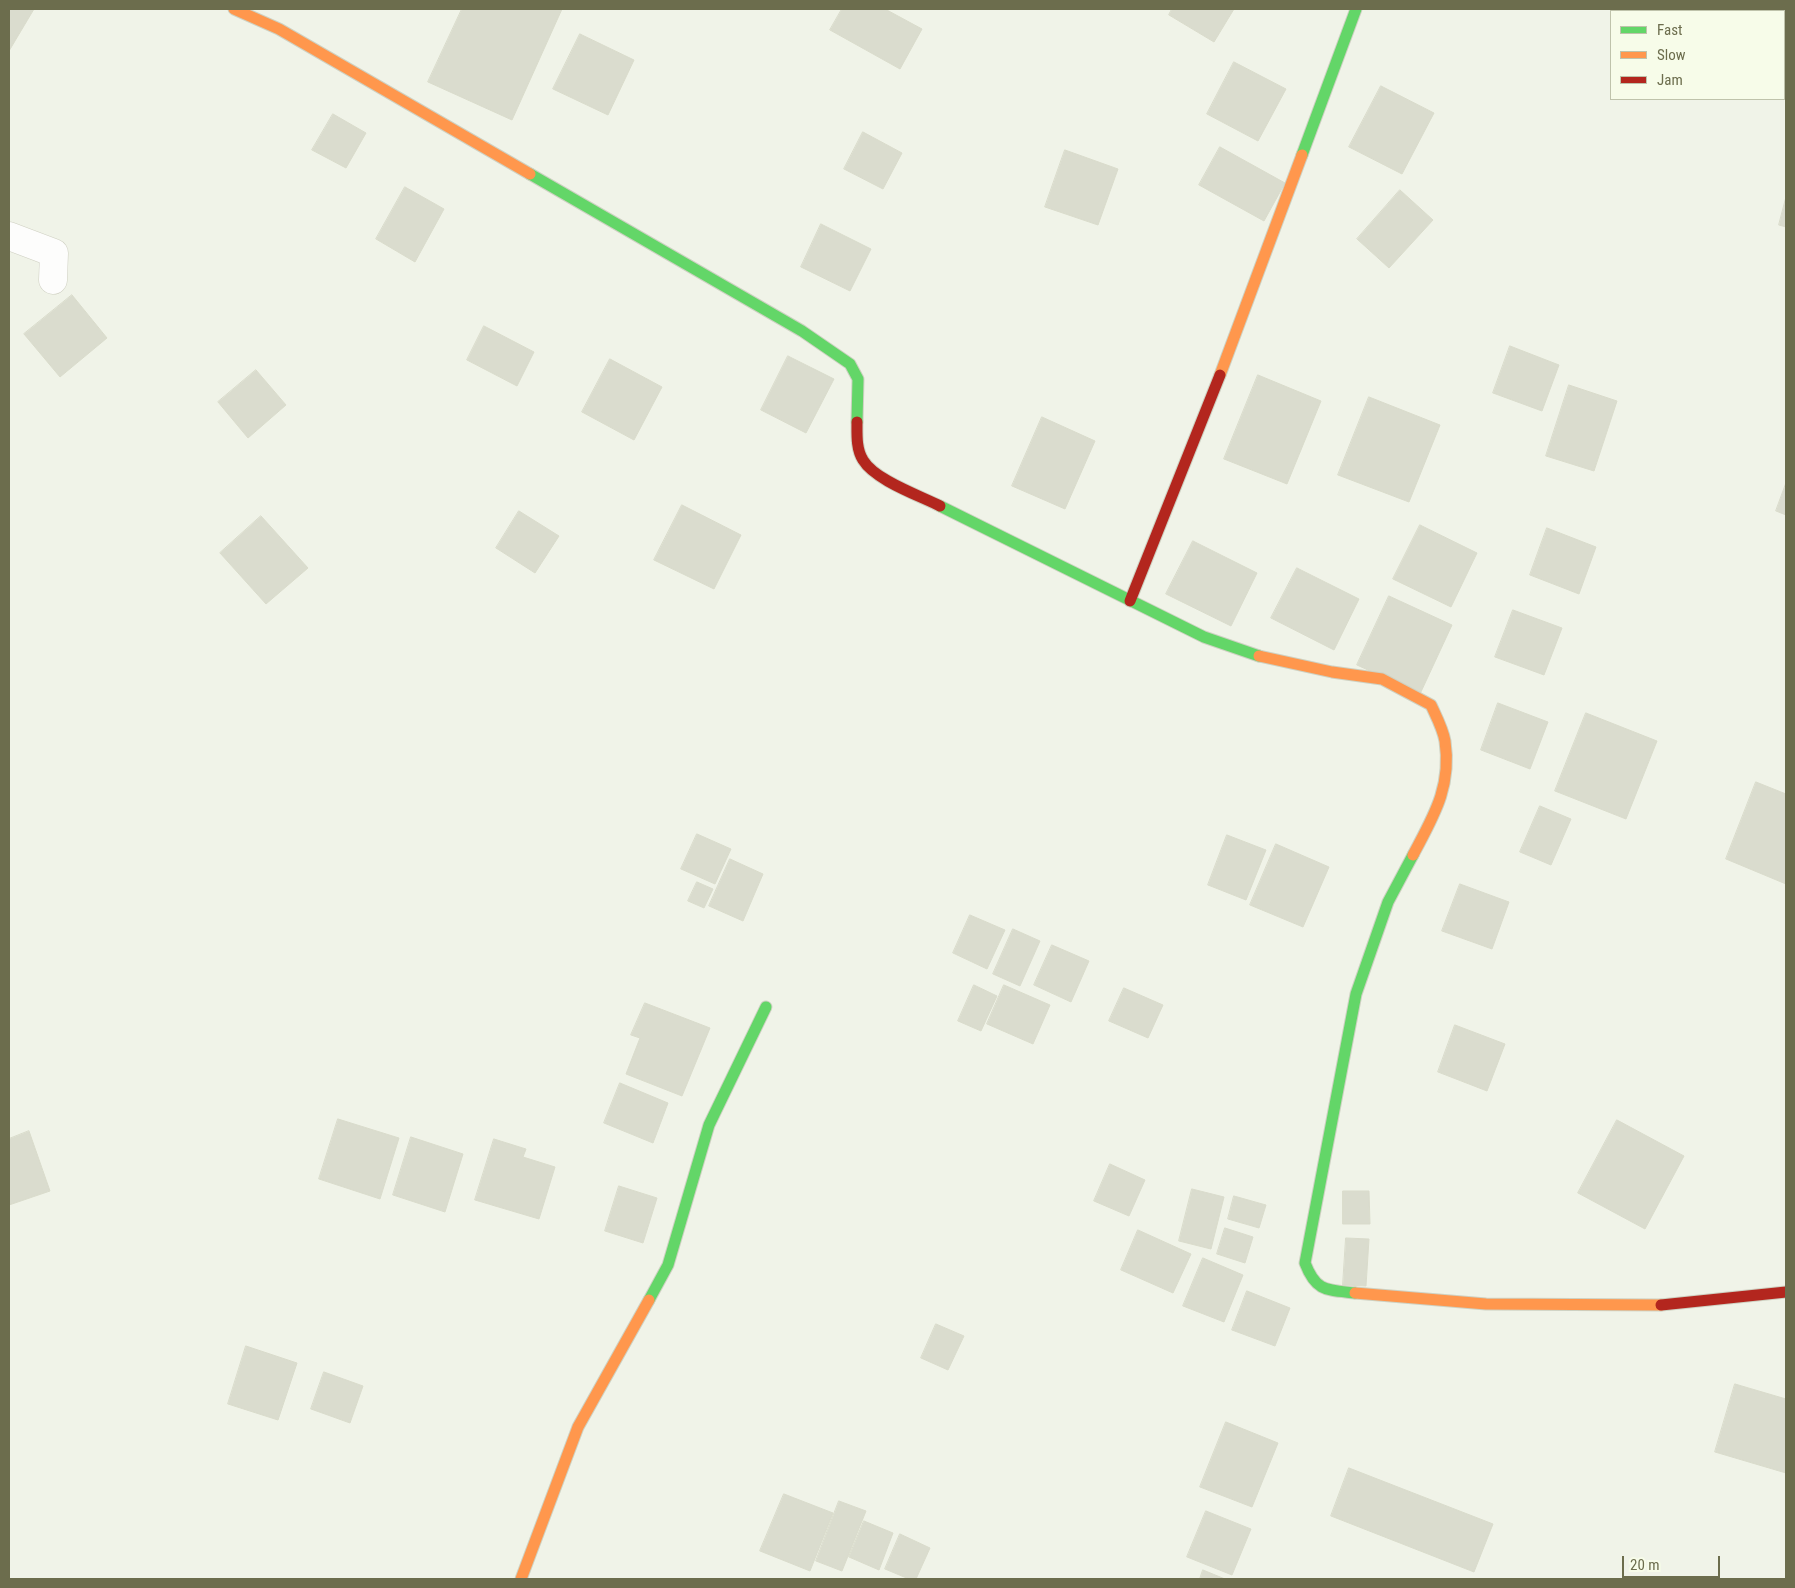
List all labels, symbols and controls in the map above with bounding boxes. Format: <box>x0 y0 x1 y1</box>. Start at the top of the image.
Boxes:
legend <box>1610 10 1785 100</box>
text: Fast <box>1657 21 1682 39</box>
text: Slow <box>1657 46 1686 64</box>
text: Jam <box>1657 71 1683 89</box>
scale bar <box>1625 1546 1722 1578</box>
text: 20 m <box>1630 1556 1660 1574</box>

